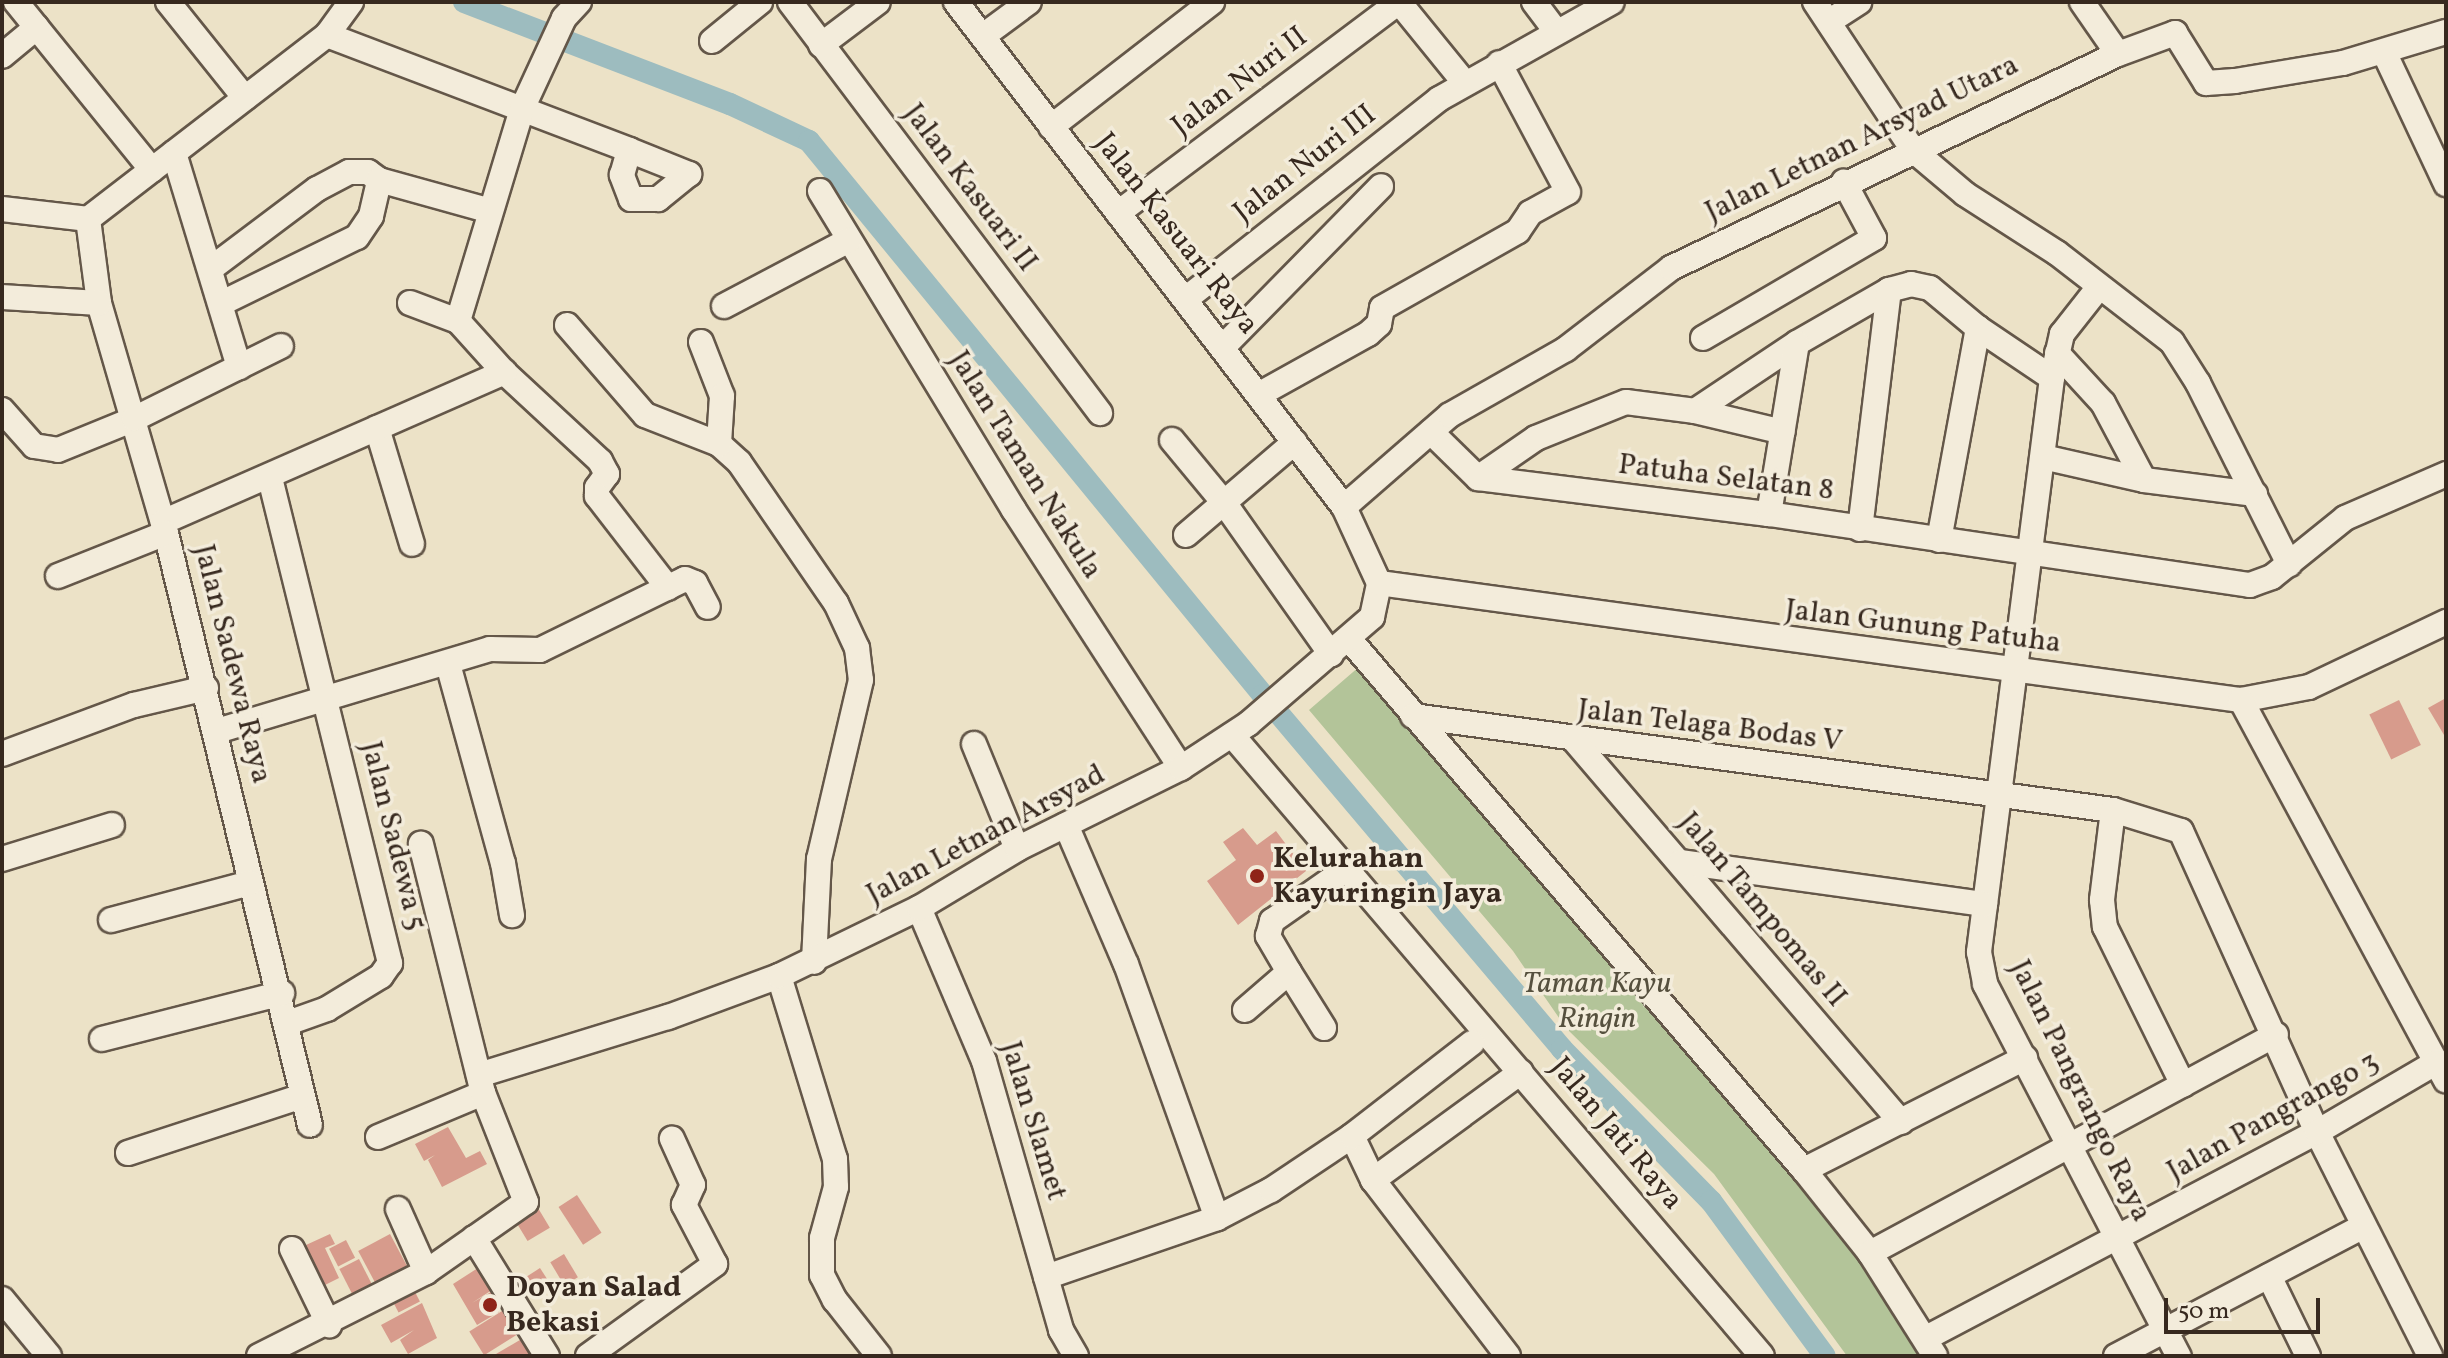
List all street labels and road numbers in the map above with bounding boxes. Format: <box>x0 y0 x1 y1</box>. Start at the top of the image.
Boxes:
street label: Jalan Nuri II <box>1165 19 1315 145</box>
street label: Jalan Letnan Arsyad Utara <box>1699 47 2025 231</box>
street label: Jalan Kasuari II <box>895 97 1045 279</box>
street label: Jalan Nuri III <box>1226 97 1384 231</box>
street label: Jalan Kasuari Raya <box>1086 126 1266 342</box>
street label: Jalan Taman Nakula <box>940 344 1110 586</box>
street label: Patuha Selatan 8 <box>1616 447 1836 509</box>
street label: Jalan Sadewa Raya <box>185 541 279 787</box>
street label: Jalan Gunung Patuha <box>1783 592 2063 662</box>
street label: Jalan Telaga Bodas V <box>1575 692 1845 760</box>
street label: Jalan Sadewa 5 <box>352 738 434 934</box>
street label: Jalan Letnan Arsyad <box>861 757 1111 913</box>
street label: Jalan Tampomas II <box>1670 805 1854 1015</box>
street label: Jalan Pangrango Raya <box>2001 954 2159 1228</box>
street label: Jalan Slamet <box>992 1037 1074 1205</box>
street label: Jalan Pangrango 3 <box>2161 1044 2385 1190</box>
street label: Jalan Jati Raya <box>1542 1050 1690 1218</box>

